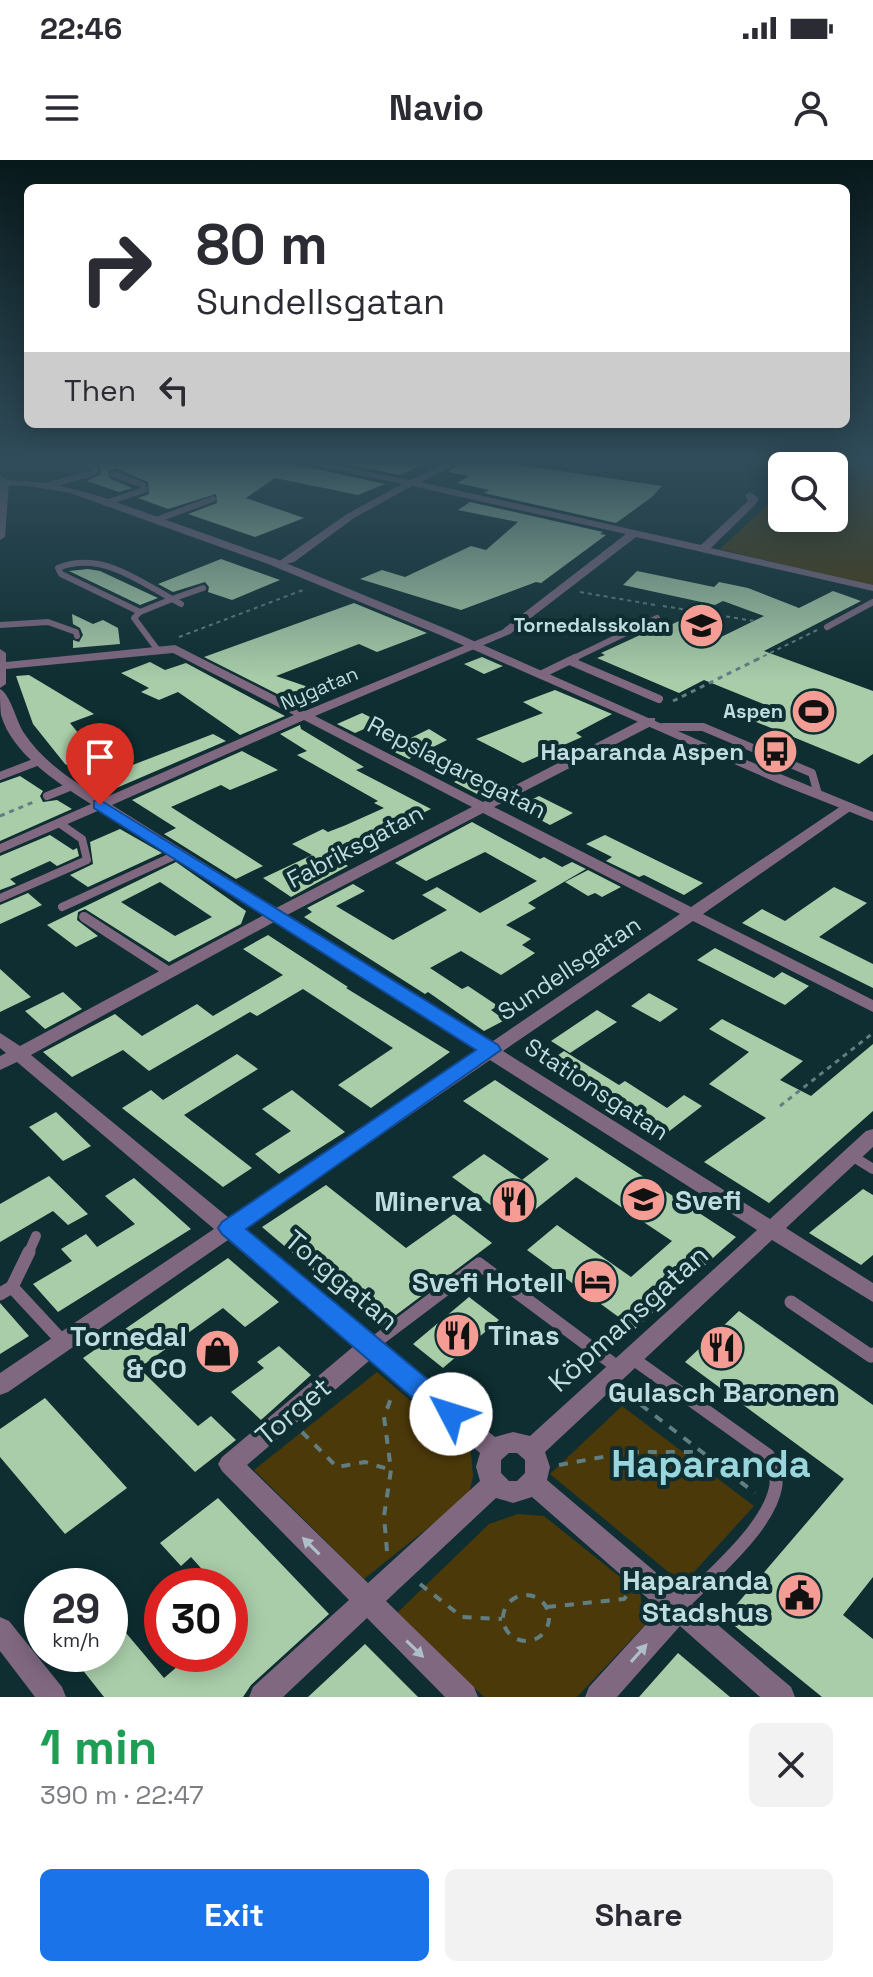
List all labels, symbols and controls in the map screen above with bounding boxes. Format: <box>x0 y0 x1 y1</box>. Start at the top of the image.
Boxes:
text: 22:46 <box>40 9 122 48</box>
text: Navio <box>389 85 484 131</box>
icon: menu <box>40 86 84 130</box>
icon: person <box>789 86 833 130</box>
text: 80 m <box>196 209 328 280</box>
icon: right <box>64 216 168 320</box>
text: Sundellsgatan <box>196 279 445 325</box>
icon: left <box>152 368 196 412</box>
text: Then <box>64 371 136 410</box>
map controls <box>768 452 848 532</box>
button: search <box>768 452 848 532</box>
school or university icon: Tornedalsskolan <box>677 601 725 649</box>
place label: Tornedalsskolan <box>513 612 670 638</box>
street label: Nygatan <box>276 660 362 716</box>
sports icon: Aspen <box>790 687 838 735</box>
place label: Aspen <box>723 698 783 724</box>
street label: Repslagaregatan <box>362 709 552 825</box>
pin <box>66 723 134 805</box>
bus stop icon: Haparanda Aspen <box>751 727 799 775</box>
icon: arrive <box>78 735 122 779</box>
place label: Haparanda Aspen <box>541 736 744 767</box>
street label: Fabriksgatan <box>281 797 429 895</box>
street label: Sundellsgatan <box>491 909 647 1027</box>
street label: Stationsgatan <box>519 1031 675 1147</box>
school or university icon: Svefi <box>620 1176 668 1224</box>
restaurant icon: Minerva <box>489 1177 537 1225</box>
place label: Svefi <box>675 1182 742 1218</box>
place label: Minerva <box>374 1183 482 1219</box>
street label: Torggatan <box>277 1222 407 1338</box>
street label: Köpmansgatan <box>540 1237 716 1399</box>
hotel icon: Svefi Hotell <box>571 1258 619 1306</box>
place label: Svefi Hotell <box>412 1264 564 1300</box>
restaurant icon: Tinas <box>433 1311 481 1359</box>
place label: Tinas <box>488 1317 560 1353</box>
place label: Tornedal & CO <box>70 1318 187 1386</box>
restaurant icon: Gulasch Baronen <box>698 1323 746 1371</box>
shop icon: Tornedal & CO <box>194 1328 242 1376</box>
street label: Torget <box>248 1369 338 1453</box>
position arrow <box>409 1372 493 1456</box>
place label: Gulasch Baronen <box>608 1374 836 1410</box>
district label: Haparanda <box>611 1440 811 1488</box>
one-way arrow <box>303 1537 321 1556</box>
place label: Haparanda Stadshus <box>622 1562 769 1630</box>
speed limit sign: 30 <box>144 1568 248 1672</box>
public building icon: Haparanda Stadshus <box>776 1572 824 1620</box>
text: 29 <box>52 1584 100 1635</box>
text: km/h <box>52 1627 100 1653</box>
one-way arrow <box>405 1639 424 1658</box>
one-way arrow <box>629 1643 647 1662</box>
text: 1 min <box>40 1717 157 1778</box>
button: close <box>749 1723 833 1807</box>
text: 390 m · 22:47 <box>40 1778 204 1812</box>
button: Exit <box>40 1869 429 1961</box>
button: Share <box>445 1869 833 1961</box>

